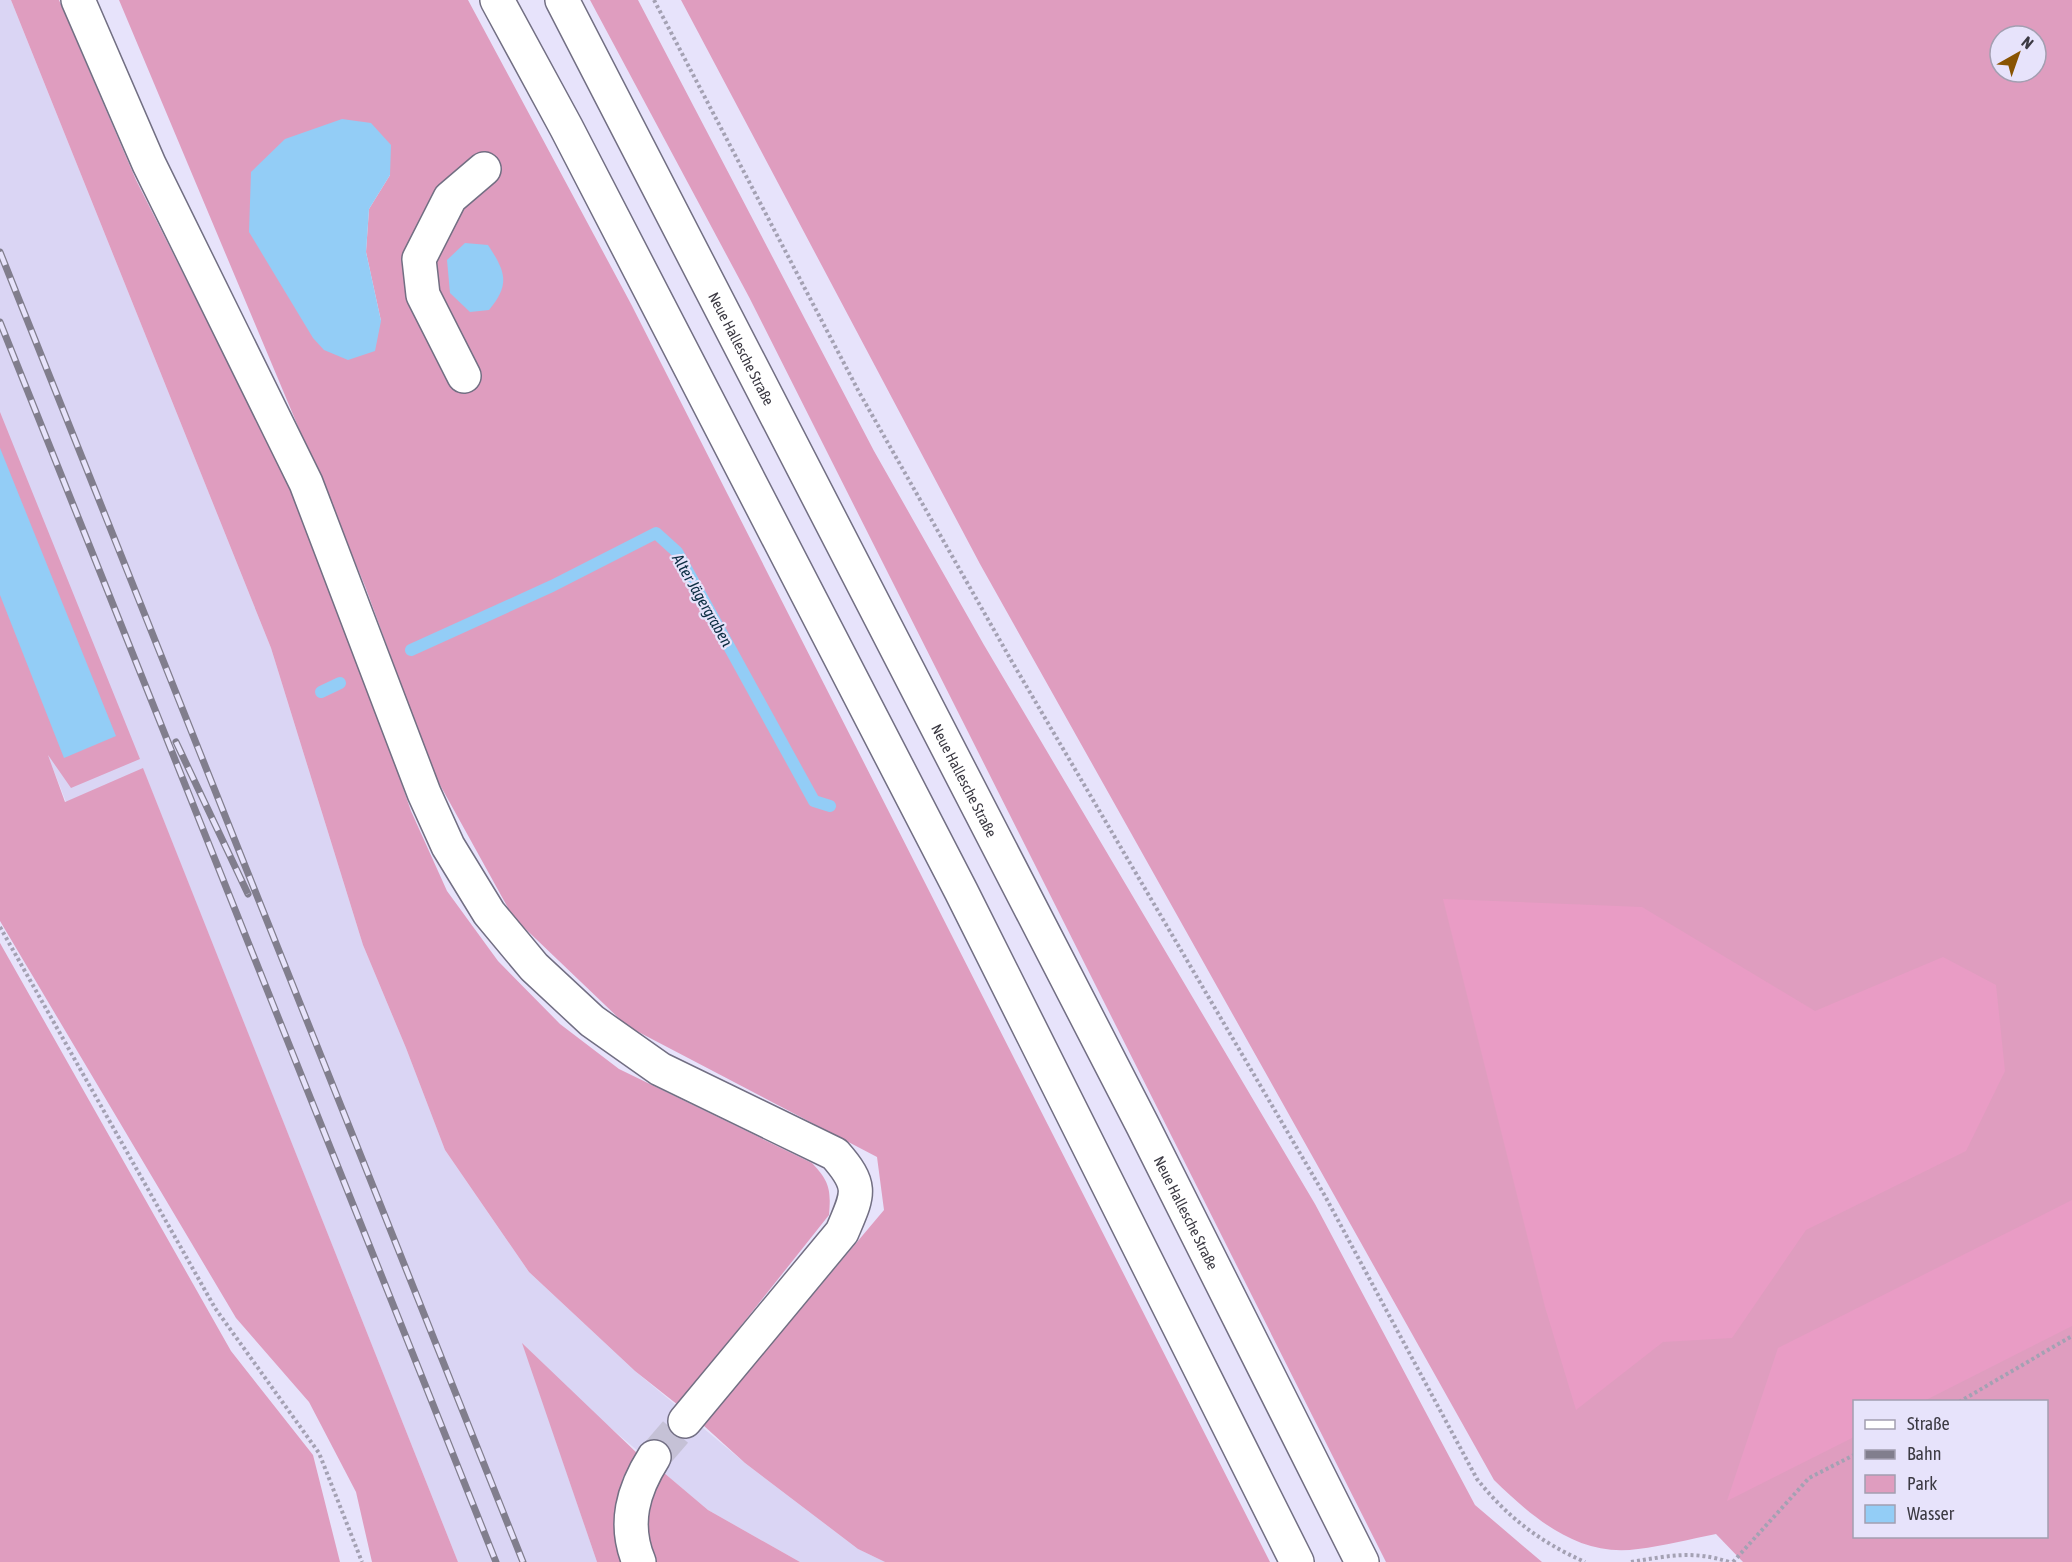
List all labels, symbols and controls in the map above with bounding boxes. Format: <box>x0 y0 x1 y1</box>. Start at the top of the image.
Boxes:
north arrow <box>1988 24 2048 84</box>
text: N <box>2018 33 2037 52</box>
street label: Neue Hallesche Straße <box>706 289 778 408</box>
water label: Alter Jägergraben <box>668 550 737 650</box>
street label: Neue Hallesche Straße <box>928 721 1001 840</box>
street label: Neue Hallesche Straße <box>1151 1153 1222 1272</box>
legend <box>1853 1400 2048 1538</box>
text: Straße <box>1907 1413 1950 1434</box>
text: Bahn <box>1907 1443 1941 1464</box>
text: Park <box>1907 1473 1937 1494</box>
text: Wasser <box>1907 1503 1955 1524</box>

